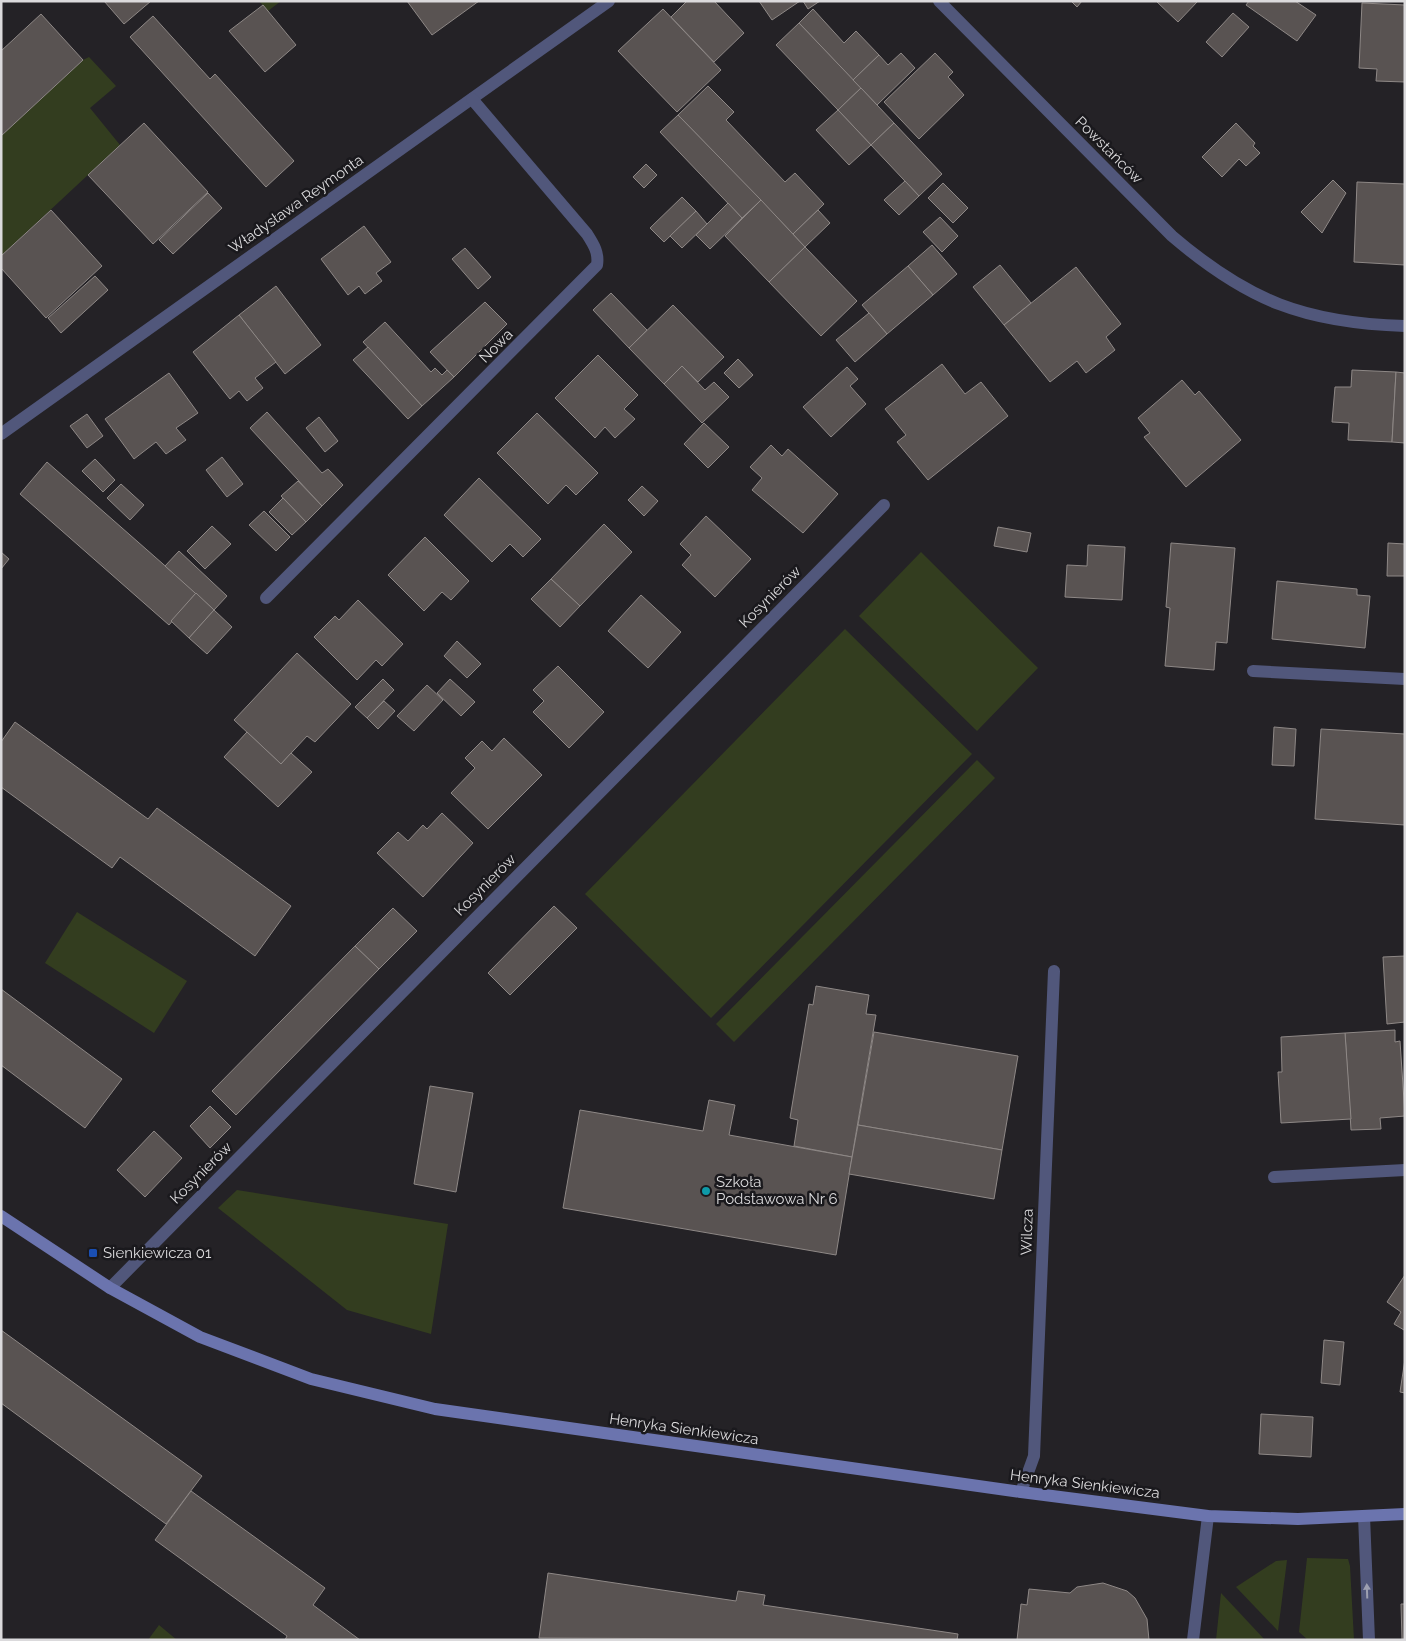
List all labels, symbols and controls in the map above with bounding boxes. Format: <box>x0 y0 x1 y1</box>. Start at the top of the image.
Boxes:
street label: Powstańców <box>1072 113 1146 187</box>
street label: Władysława Reymonta <box>225 151 367 257</box>
street label: Nowa <box>475 325 517 367</box>
street label: Kosynierów <box>735 562 805 632</box>
street label: Kosynierów <box>450 850 520 920</box>
street label: Kosynierów <box>166 1138 236 1208</box>
place label: Szkoła Podstawowa Nr 6 <box>716 1173 838 1208</box>
marker: Szkoła Podstawowa Nr 6 <box>700 1185 712 1197</box>
street label: Wilcza <box>1017 1208 1037 1256</box>
place label: Sienkiewicza 01 <box>103 1244 212 1262</box>
marker: Sienkiewicza 01 <box>87 1247 99 1259</box>
street label: Henryka Sienkiewicza <box>608 1410 760 1448</box>
street label: Henryka Sienkiewicza <box>1009 1466 1161 1502</box>
one-way arrow <box>1363 1583 1371 1599</box>

